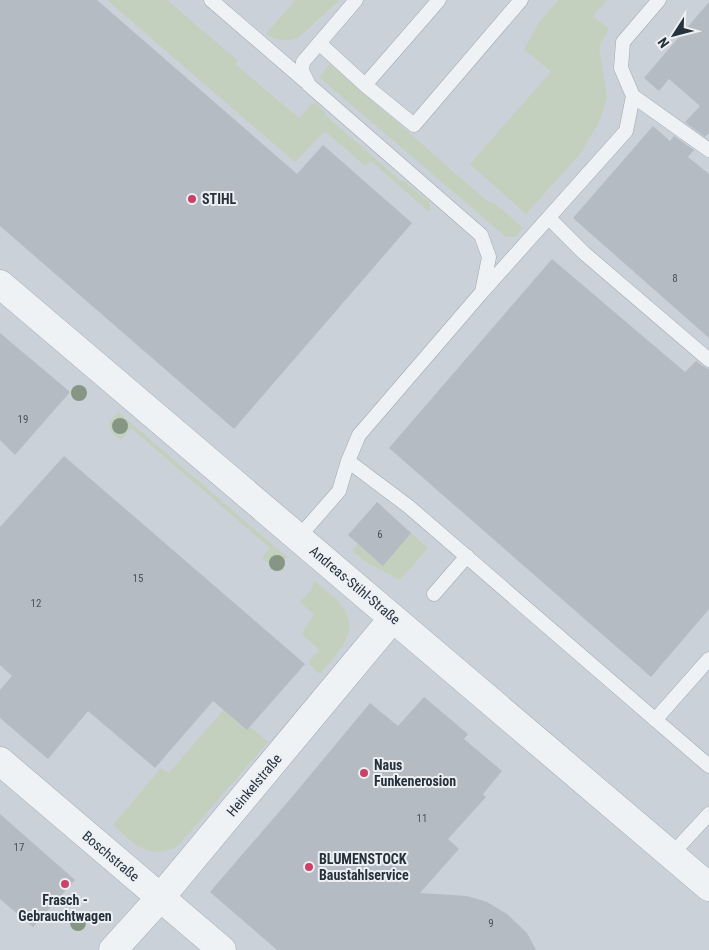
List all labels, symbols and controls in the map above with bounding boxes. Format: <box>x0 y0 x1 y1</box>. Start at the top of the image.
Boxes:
north arrow <box>649 10 699 60</box>
text: N <box>654 34 672 51</box>
place label: STIHL <box>202 191 237 207</box>
marker: STIHL <box>186 193 198 205</box>
house number: 8 <box>672 272 678 285</box>
house number: 19 <box>18 413 28 426</box>
house number: 6 <box>377 528 383 541</box>
street label: Andreas-Stihl-Straße <box>307 543 404 628</box>
house number: 15 <box>133 572 143 585</box>
house number: 12 <box>31 597 41 610</box>
street label: Heinkelstraße <box>223 750 285 819</box>
place label: Naus Funkenerosion <box>374 757 456 789</box>
marker: Naus Funkenerosion <box>358 767 370 779</box>
house number: 11 <box>417 812 427 825</box>
street label: Boschstraße <box>79 828 143 885</box>
house number: 17 <box>14 841 24 854</box>
place label: BLUMENSTOCK Baustahlservice <box>319 851 409 883</box>
marker: BLUMENSTOCK Baustahlservice <box>303 861 315 873</box>
marker: Frasch - Gebrauchtwagen <box>59 878 71 890</box>
place label: Frasch - Gebrauchtwagen <box>18 892 112 924</box>
house number: 9 <box>488 917 494 930</box>

